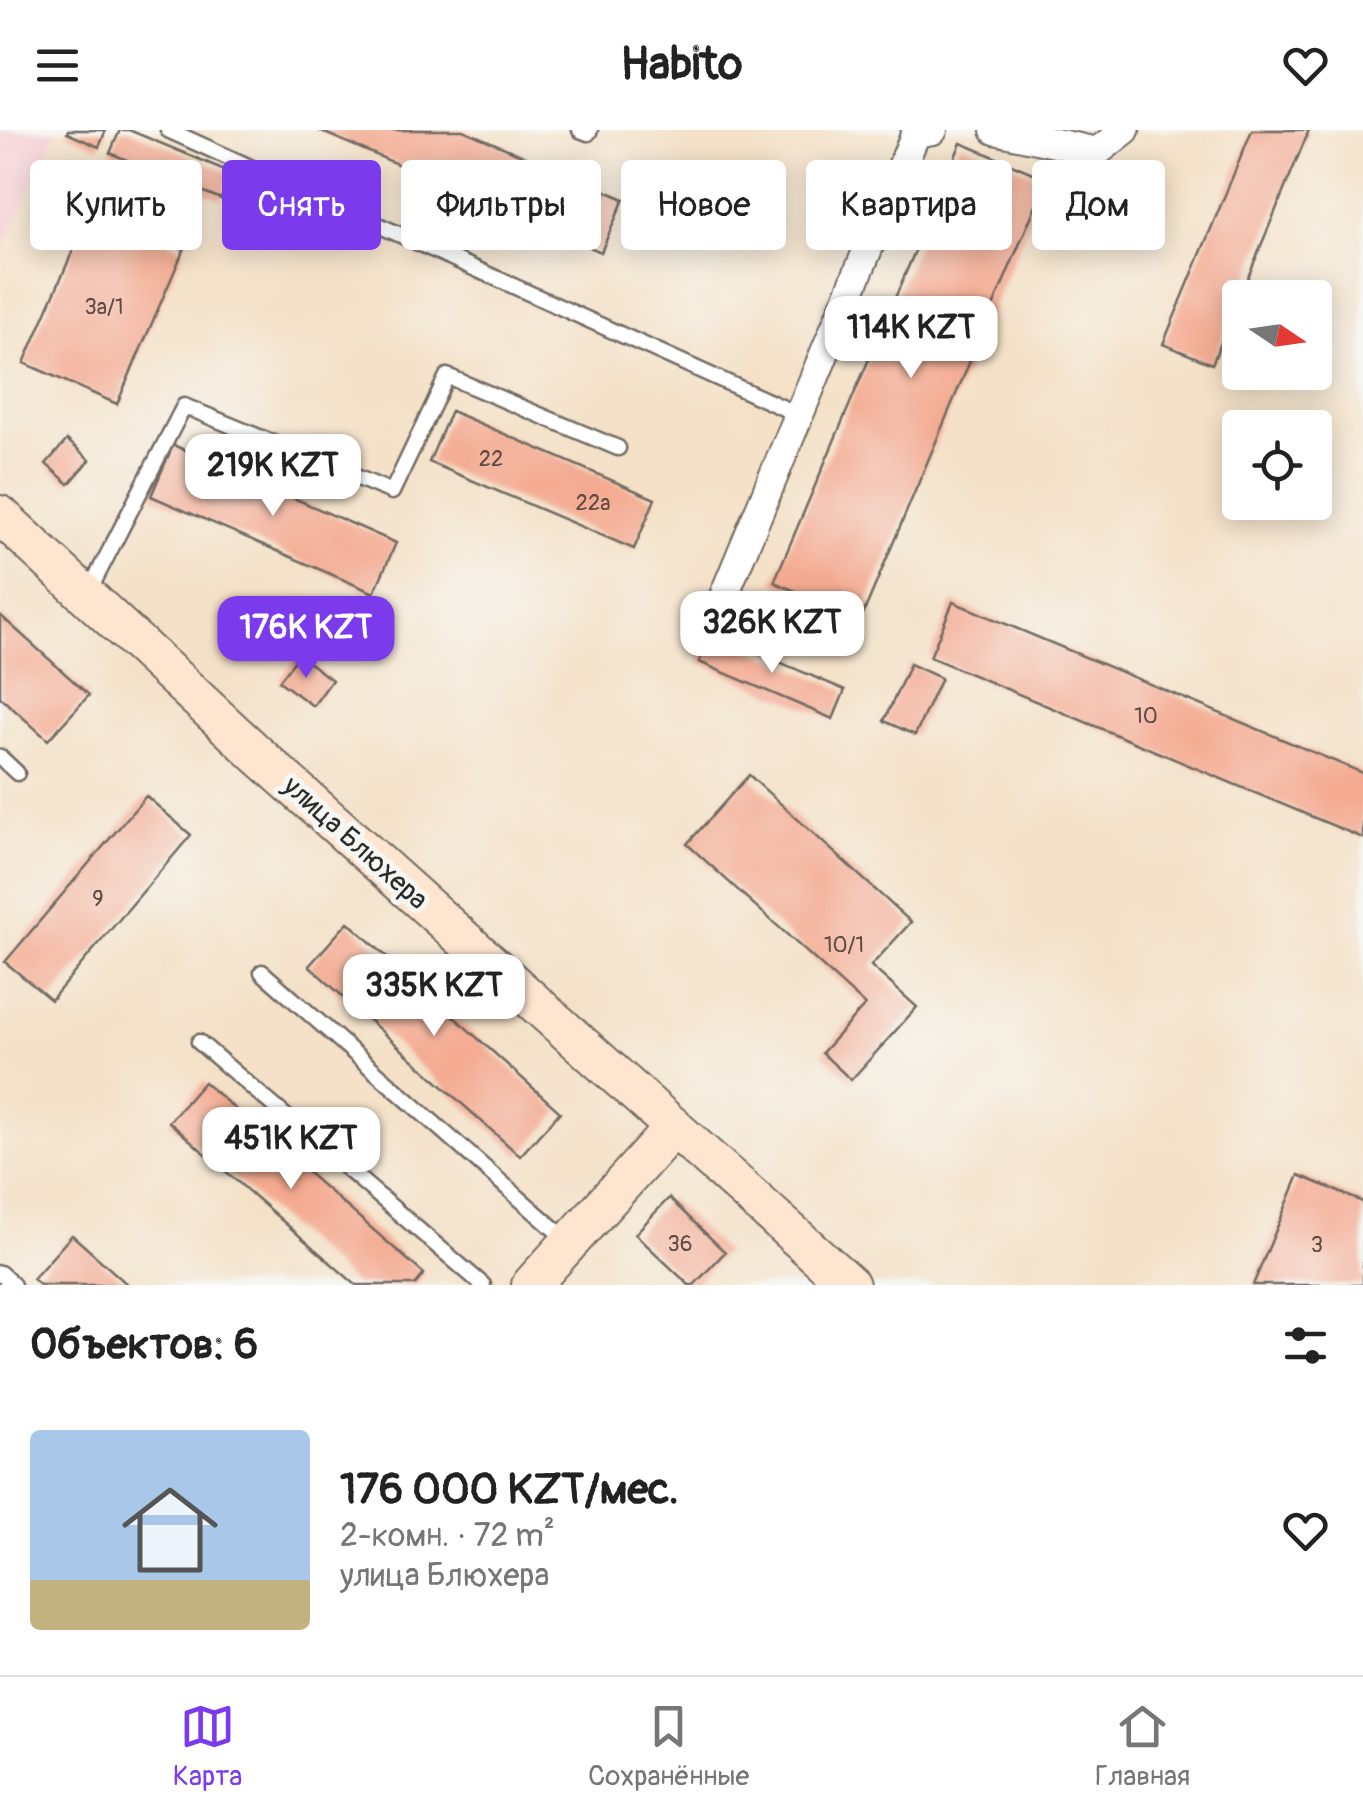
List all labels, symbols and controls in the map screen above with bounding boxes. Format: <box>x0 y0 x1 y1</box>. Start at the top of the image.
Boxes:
text: Habito <box>621 37 742 93</box>
icon: menu <box>30 38 85 93</box>
icon: heart <box>1278 38 1333 93</box>
chip: Купить <box>30 160 202 250</box>
chip: Снять <box>222 160 381 250</box>
chip: Фильтры <box>401 160 601 250</box>
chip: Новое <box>621 160 786 250</box>
chip: Квартира <box>806 160 1012 250</box>
chip: Дом <box>1032 160 1165 250</box>
north arrow <box>1222 280 1332 390</box>
map controls <box>1222 280 1332 520</box>
house number: 3а/1 <box>84 293 124 321</box>
pin: 114K KZT <box>808 296 1014 381</box>
text: 114K KZT <box>847 308 975 348</box>
button: locate <box>1222 410 1332 520</box>
pin: 219K KZT <box>170 434 376 519</box>
house number: 22 <box>479 445 503 473</box>
text: 219K KZT <box>207 446 339 486</box>
house number: 22а <box>576 489 610 517</box>
pin: 326K KZT <box>669 591 875 676</box>
pin: 176K KZT <box>203 596 409 681</box>
text: 326K KZT <box>702 603 842 643</box>
text: 176K KZT <box>239 608 373 648</box>
house number: 10 <box>1134 702 1158 730</box>
street label: улица Блюхера <box>274 768 435 917</box>
house number: 9 <box>92 885 104 913</box>
house number: 10/1 <box>824 931 864 959</box>
pin: 335K KZT <box>331 954 537 1039</box>
text: 335K KZT <box>365 966 503 1006</box>
pin: 451K KZT <box>188 1107 394 1192</box>
text: 451K KZT <box>224 1119 358 1159</box>
house number: 36 <box>667 1230 693 1258</box>
house number: 3 <box>1311 1231 1323 1259</box>
icon: filters <box>1278 1318 1333 1373</box>
text: Объектов: 6 <box>30 1319 258 1371</box>
text: 176 000 KZT/мес. <box>340 1464 679 1516</box>
icon: home <box>110 1470 230 1590</box>
icon: heart <box>1278 1503 1333 1558</box>
text: 2-комн. · 72 m² <box>340 1516 555 1556</box>
text: улица Блюхера <box>340 1556 549 1596</box>
tab: Карта <box>173 1699 242 1794</box>
tab: Сохранённые <box>588 1699 749 1794</box>
tab: Главная <box>1095 1699 1190 1794</box>

